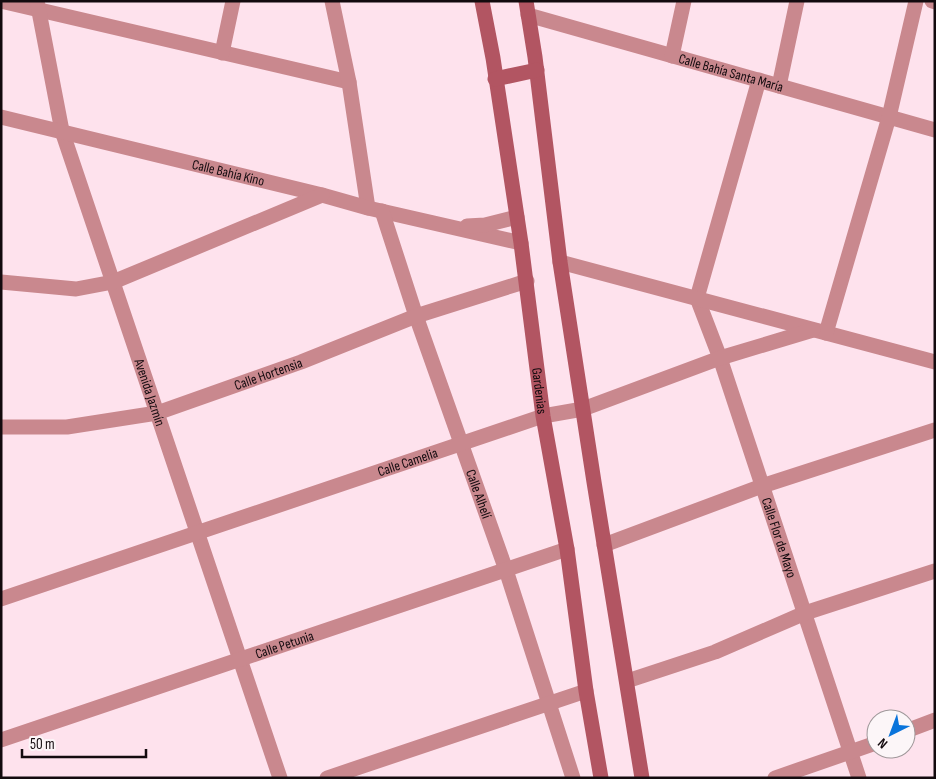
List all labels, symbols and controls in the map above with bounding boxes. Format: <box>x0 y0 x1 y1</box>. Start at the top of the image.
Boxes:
street label: Calle Bahía Santa María <box>677 50 785 96</box>
street label: Calle Bahía Kino <box>190 156 266 190</box>
street label: Calle Hortensia <box>232 354 305 394</box>
street label: Avenida Jazmín <box>130 356 169 428</box>
street label: Gardenias <box>528 367 551 415</box>
street label: Calle Camelia <box>375 444 440 480</box>
street label: Calle Alhelí <box>462 467 495 521</box>
street label: Calle Flor de Mayo <box>758 495 800 580</box>
street label: Calle Petunia <box>253 627 316 663</box>
north arrow <box>866 709 916 759</box>
scale bar <box>22 726 146 758</box>
text: N <box>874 734 891 752</box>
text: 50 m <box>30 735 55 754</box>

